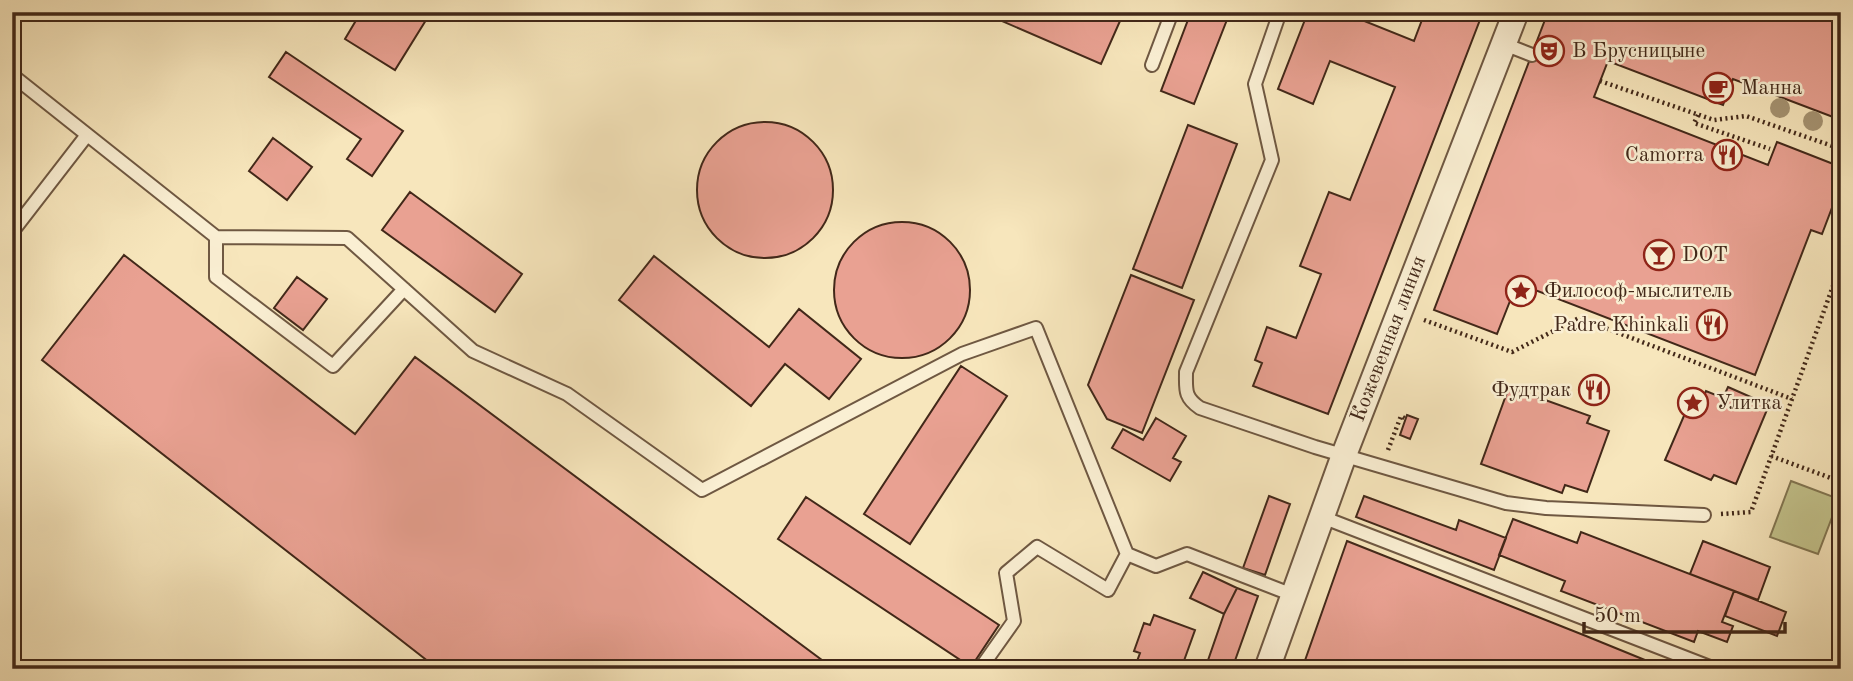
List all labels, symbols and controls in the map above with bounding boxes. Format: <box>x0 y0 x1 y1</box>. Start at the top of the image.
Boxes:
theatre icon: В Брусницыне <box>1532 34 1566 68</box>
place label: В Брусницыне <box>1572 41 1705 62</box>
cafe icon: Манна <box>1701 71 1735 105</box>
place label: Манна <box>1741 78 1802 99</box>
restaurant icon: Camorra <box>1710 138 1744 172</box>
place label: Camorra <box>1625 145 1704 166</box>
bar icon: DOT <box>1642 238 1676 272</box>
place label: DOT <box>1682 245 1728 266</box>
street label: Кожевенная линия <box>1348 253 1430 425</box>
place icon: Философ-мыслитель <box>1504 274 1538 308</box>
place label: Философ-мыслитель <box>1544 281 1732 302</box>
restaurant icon: Padre Khinkali <box>1695 308 1729 342</box>
place label: Padre Khinkali <box>1553 315 1689 336</box>
restaurant icon: Фудтрак <box>1577 373 1611 407</box>
place label: Фудтрак <box>1491 380 1571 401</box>
place icon: Улитка <box>1676 386 1710 420</box>
place label: Улитка <box>1716 393 1782 414</box>
scale bar <box>1584 590 1785 634</box>
text: 50 m <box>1594 606 1641 627</box>

